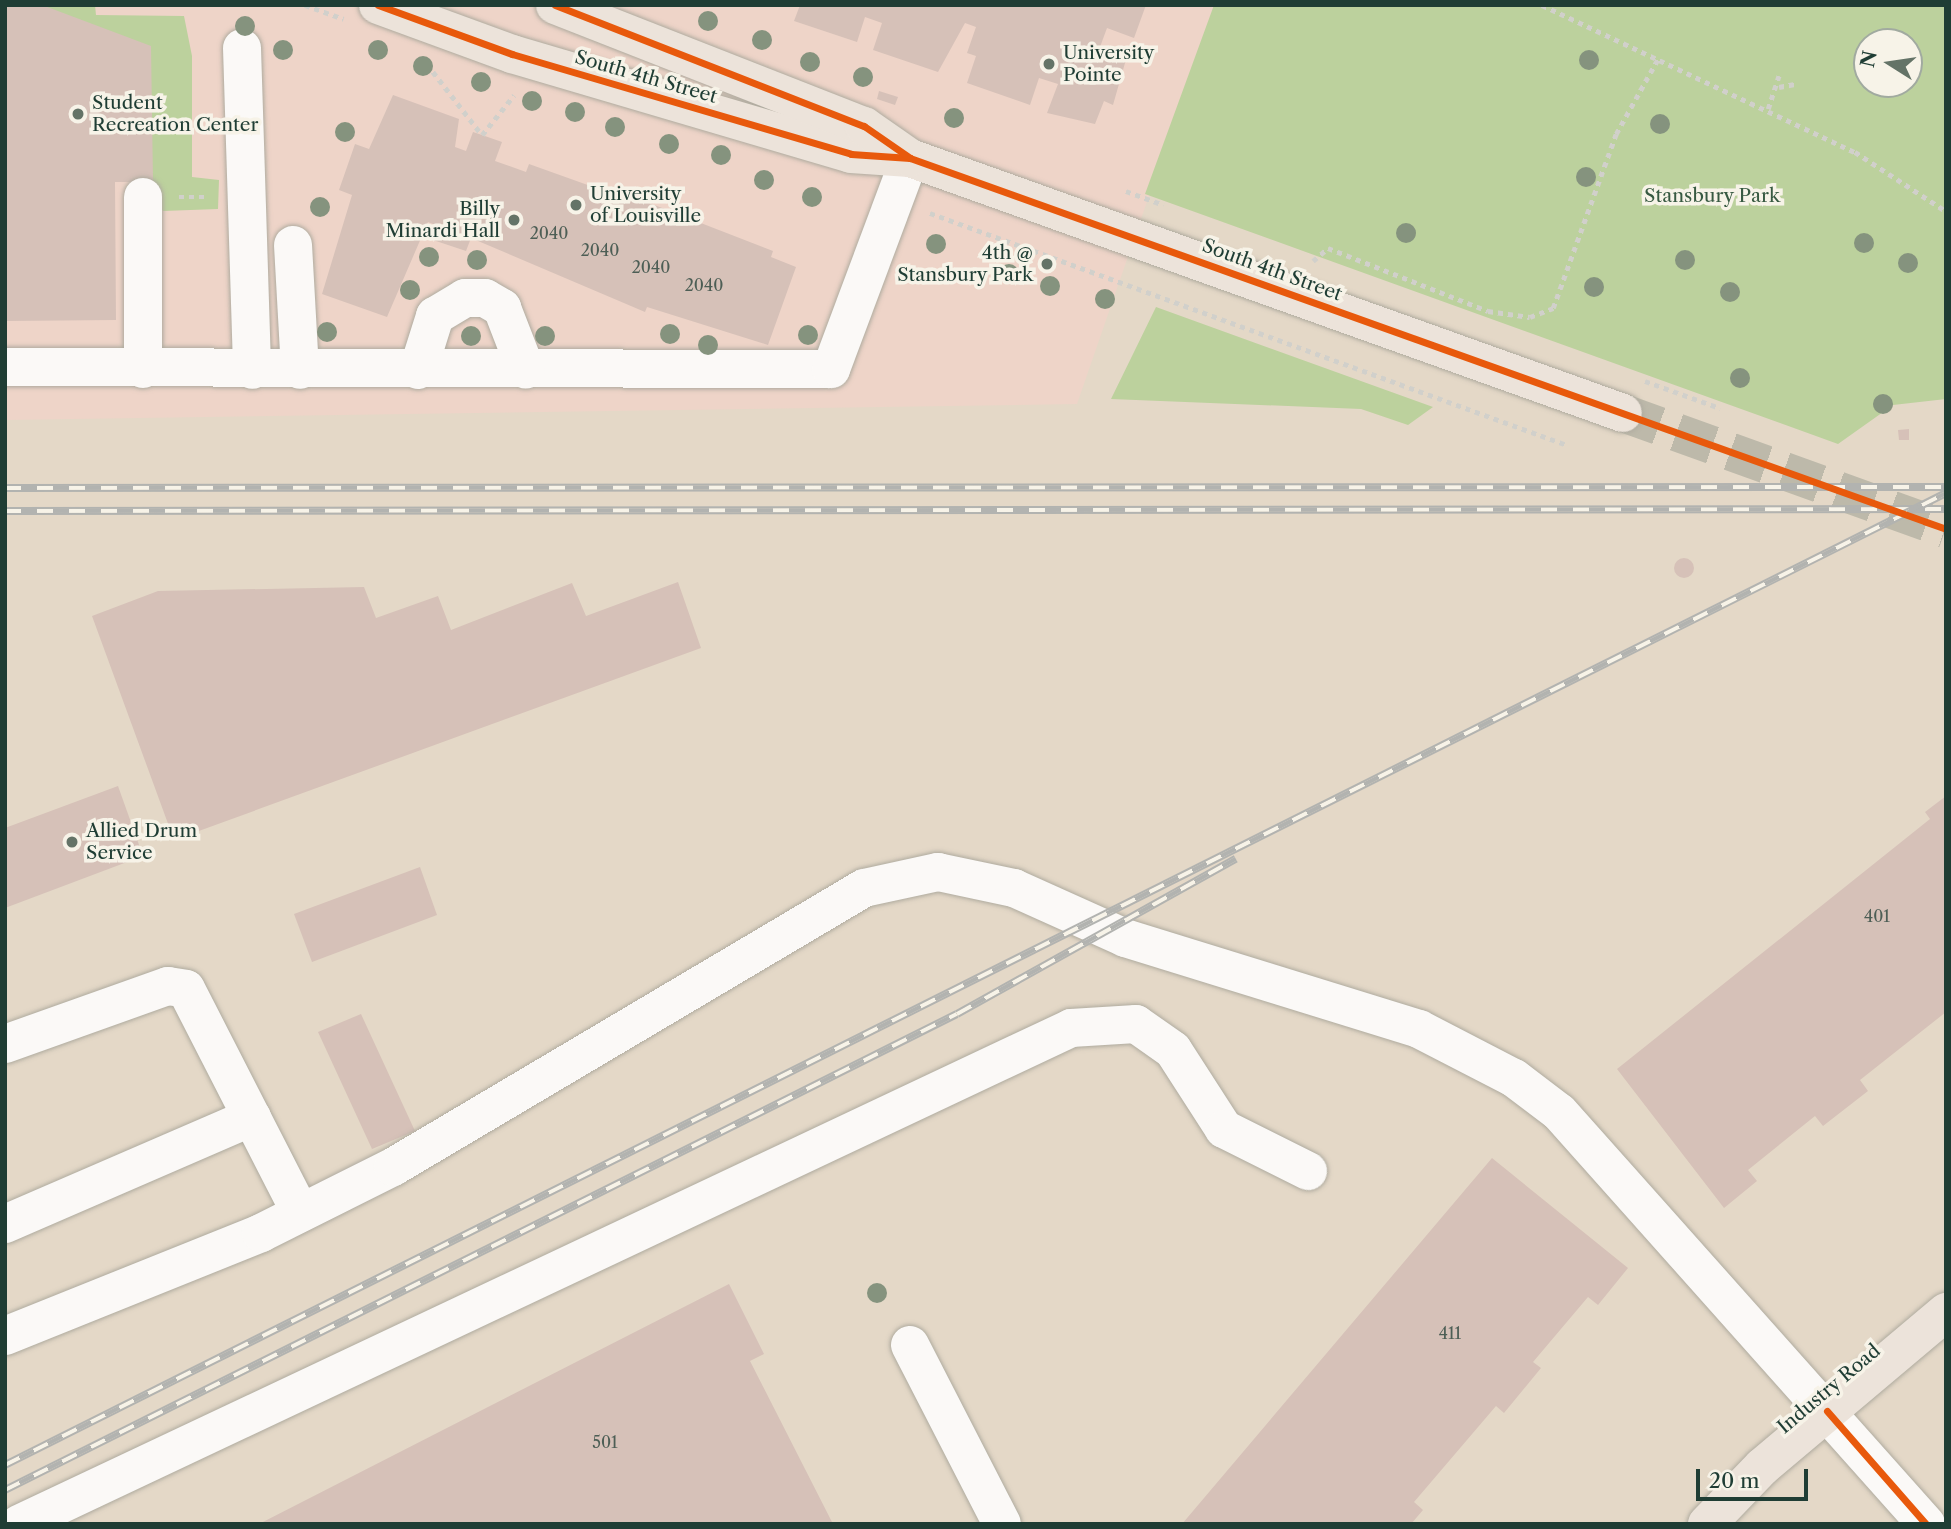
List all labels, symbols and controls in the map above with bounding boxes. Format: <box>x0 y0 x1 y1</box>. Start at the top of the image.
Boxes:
north arrow <box>1853 28 1923 98</box>
place label: University Pointe <box>1063 42 1154 86</box>
street label: South 4th Street <box>572 46 720 108</box>
text: N <box>1856 48 1882 69</box>
marker: University Pointe <box>1041 56 1057 72</box>
place label: Student Recreation Center <box>92 92 258 136</box>
marker: Student Recreation Center <box>70 106 86 122</box>
place label: University of Louisville <box>590 183 701 227</box>
park label: Stansbury Park <box>1644 185 1780 207</box>
marker: University of Louisville <box>568 197 584 213</box>
place label: Billy Minardi Hall <box>386 198 500 242</box>
marker: Billy Minardi Hall <box>506 212 522 228</box>
house number: 2040 <box>530 223 568 243</box>
street label: South 4th Street <box>1199 234 1345 306</box>
house number: 2040 <box>581 240 619 260</box>
place label: 4th @ Stansbury Park <box>897 242 1033 286</box>
marker: 4th @ Stansbury Park <box>1039 256 1055 272</box>
house number: 2040 <box>632 257 670 277</box>
house number: 2040 <box>685 275 723 295</box>
place label: Allied Drum Service <box>86 820 197 864</box>
marker: Allied Drum Service <box>64 834 80 850</box>
house number: 401 <box>1864 906 1890 926</box>
house number: 411 <box>1439 1323 1461 1343</box>
street label: Industry Road <box>1773 1339 1885 1439</box>
house number: 501 <box>592 1432 618 1452</box>
scale bar <box>1699 1456 1811 1500</box>
text: 20 m <box>1709 1468 1760 1493</box>

